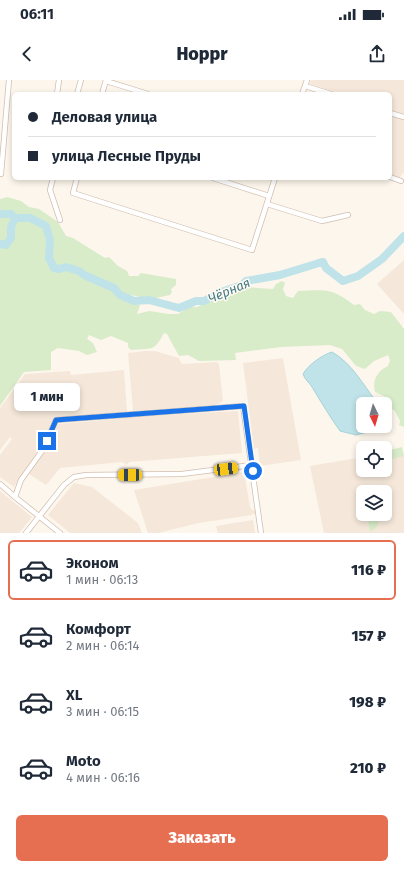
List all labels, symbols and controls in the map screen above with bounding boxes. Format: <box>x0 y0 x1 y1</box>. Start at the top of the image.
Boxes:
text: 06:11 <box>20 5 54 23</box>
icon: back <box>16 43 38 65</box>
text: Hoppr <box>176 43 228 65</box>
icon: share <box>366 43 388 65</box>
text: Деловая улица <box>52 108 157 126</box>
text: улица Лесные Пруды <box>52 147 201 165</box>
water label: Чёрная <box>206 275 252 306</box>
callout: 1 мин <box>14 383 80 411</box>
text: 1 мин <box>30 389 64 404</box>
north arrow <box>356 397 392 433</box>
map controls <box>356 397 392 521</box>
route end <box>38 432 56 450</box>
button: locate <box>356 441 392 477</box>
car <box>213 462 239 476</box>
route start <box>244 462 262 480</box>
car <box>118 469 142 481</box>
button: layers <box>356 485 392 521</box>
icon: car <box>18 552 54 588</box>
text: Эконом <box>66 554 119 572</box>
text: 116 ₽ <box>351 561 386 579</box>
text: 1 мин · 06:13 <box>66 572 138 587</box>
icon: car <box>18 618 54 654</box>
text: Комфорт <box>66 620 131 638</box>
text: 157 ₽ <box>352 627 386 645</box>
text: 2 мин · 06:14 <box>66 638 139 653</box>
icon: car <box>18 684 54 720</box>
text: XL <box>66 686 82 704</box>
text: 198 ₽ <box>349 693 386 711</box>
text: 3 мин · 06:15 <box>66 704 139 719</box>
icon: car <box>18 750 54 786</box>
text: Moto <box>66 752 101 770</box>
text: 210 ₽ <box>350 759 386 777</box>
text: 4 мин · 06:16 <box>66 770 140 785</box>
button: Заказать <box>16 815 388 861</box>

